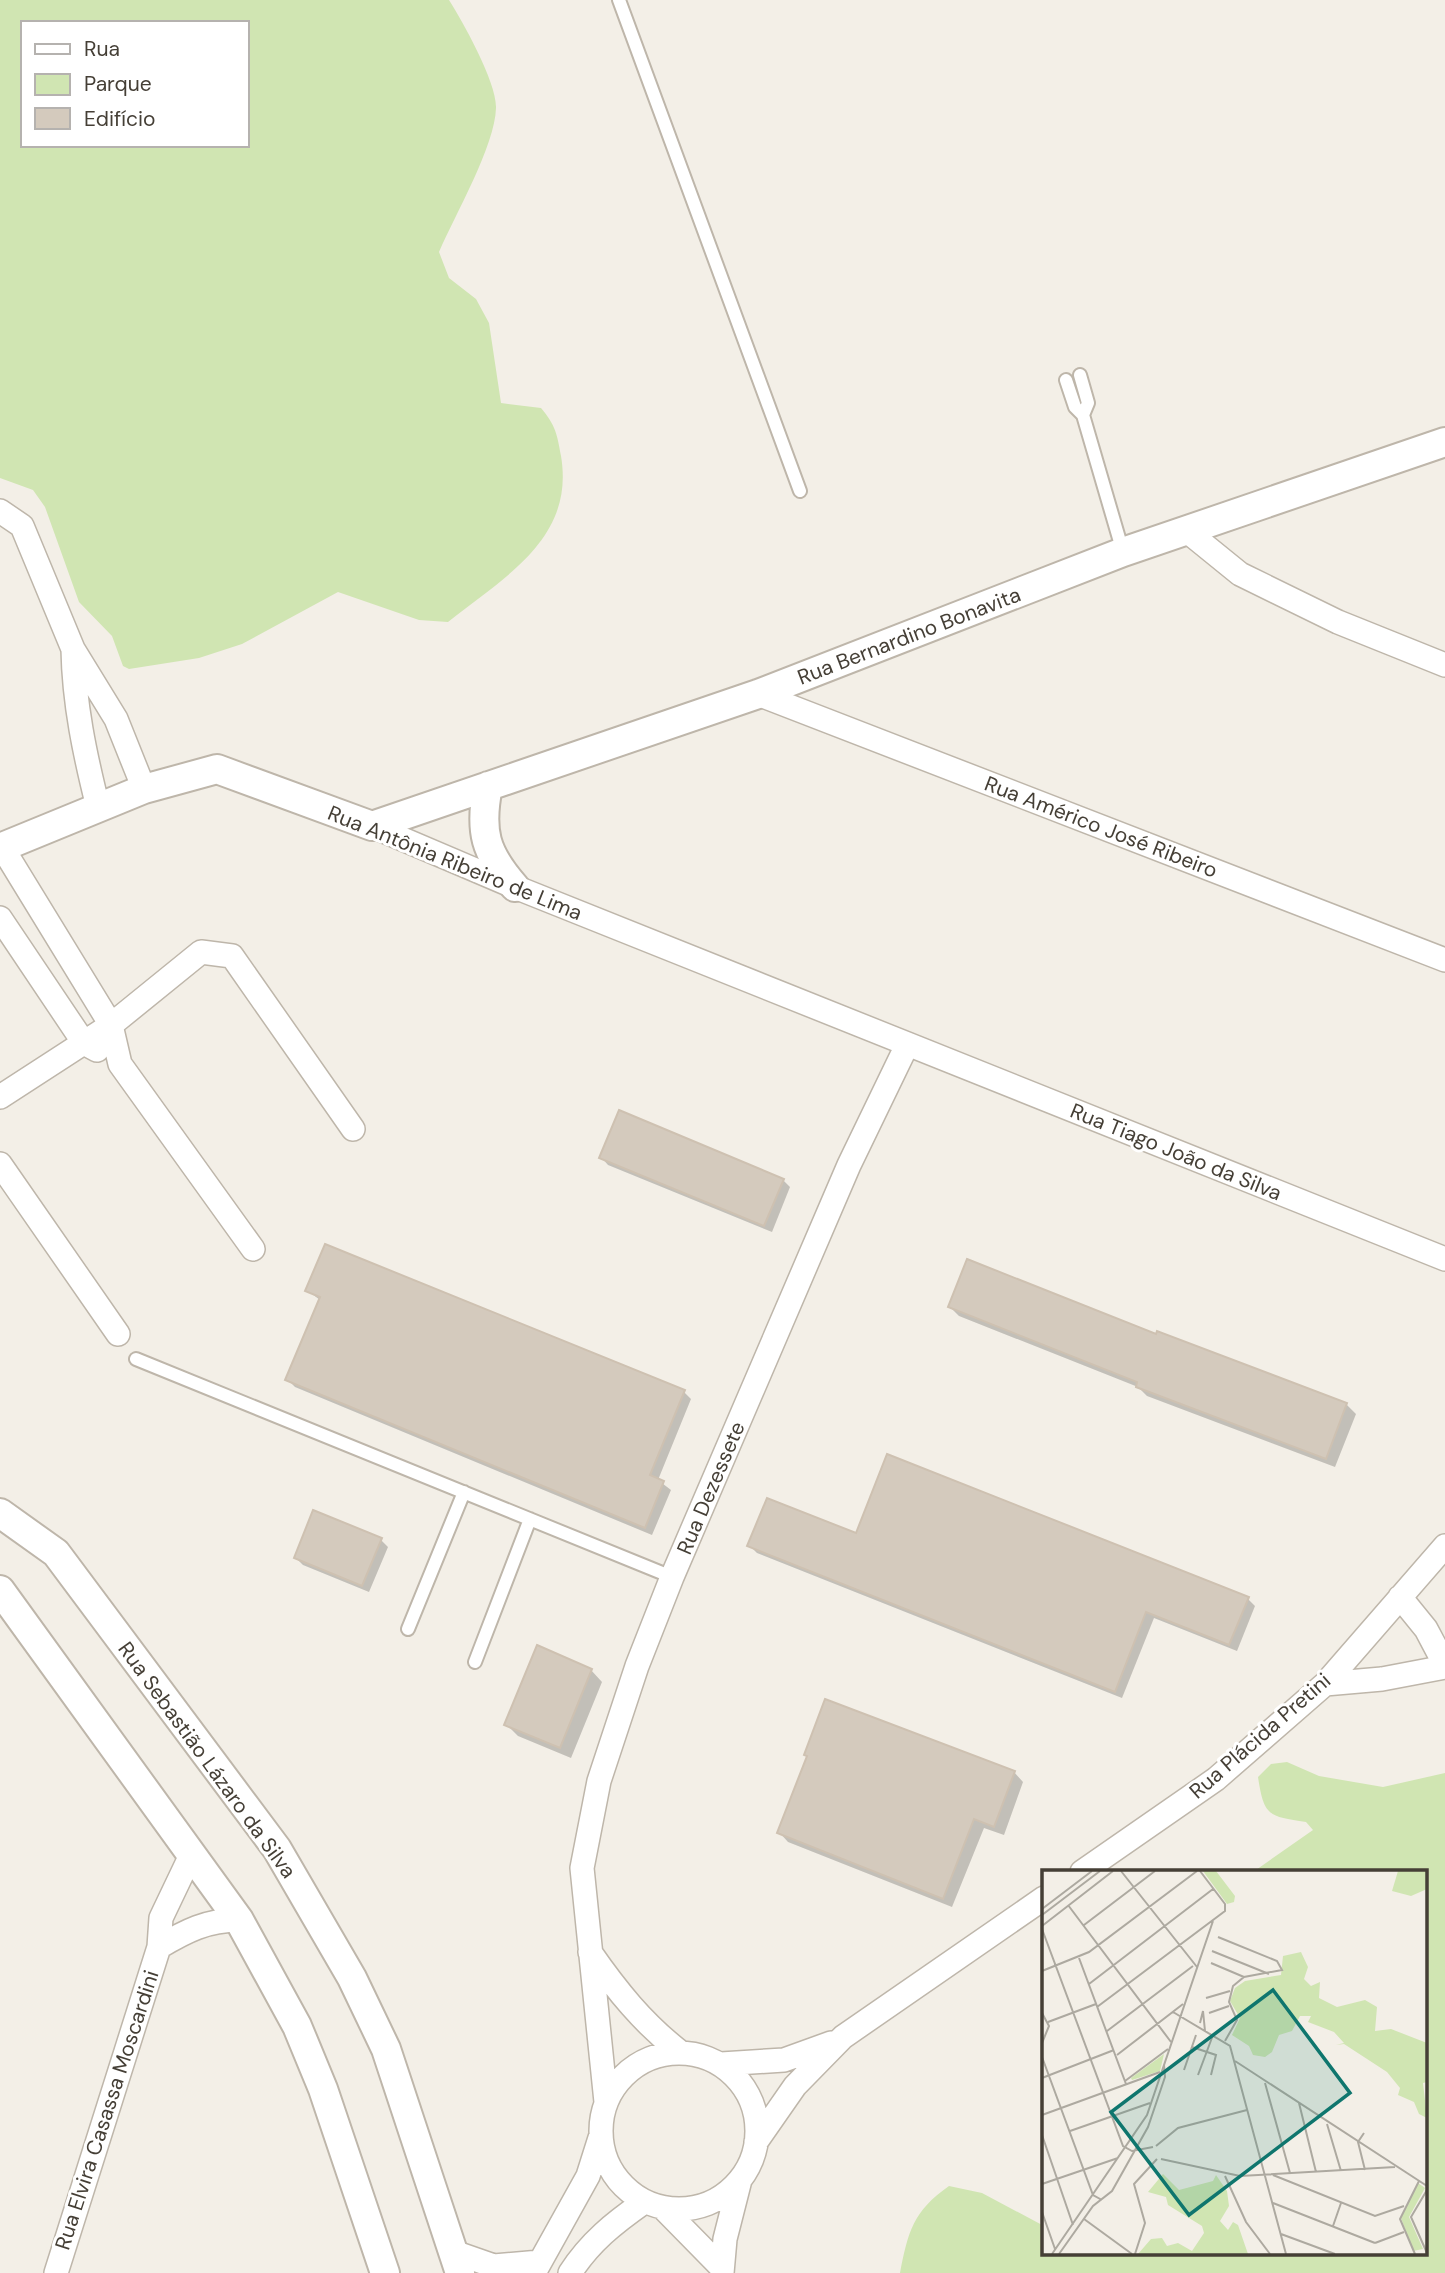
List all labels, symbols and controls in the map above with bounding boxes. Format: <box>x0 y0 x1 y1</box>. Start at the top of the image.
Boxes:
legend <box>21 21 248 147</box>
text: Rua <box>84 35 120 63</box>
text: Parque <box>84 70 152 98</box>
text: Edifício <box>84 105 155 133</box>
street label: Rua Bernardino Bonavita <box>793 580 1025 692</box>
street label: Rua Américo José Ribeiro <box>980 770 1222 884</box>
street label: Rua Antônia Ribeiro de Lima <box>324 799 586 927</box>
street label: Rua Tiago João da Silva <box>1066 1097 1286 1207</box>
street label: Rua Dezessete <box>670 1417 752 1559</box>
street label: Rua Sebastião Lázaro da Silva <box>112 1636 302 1884</box>
street label: Rua Plácida Pretini <box>1183 1667 1337 1805</box>
inset map <box>1042 1870 1428 2256</box>
street label: Rua Elvira Casassa Moscardini <box>49 1967 165 2253</box>

